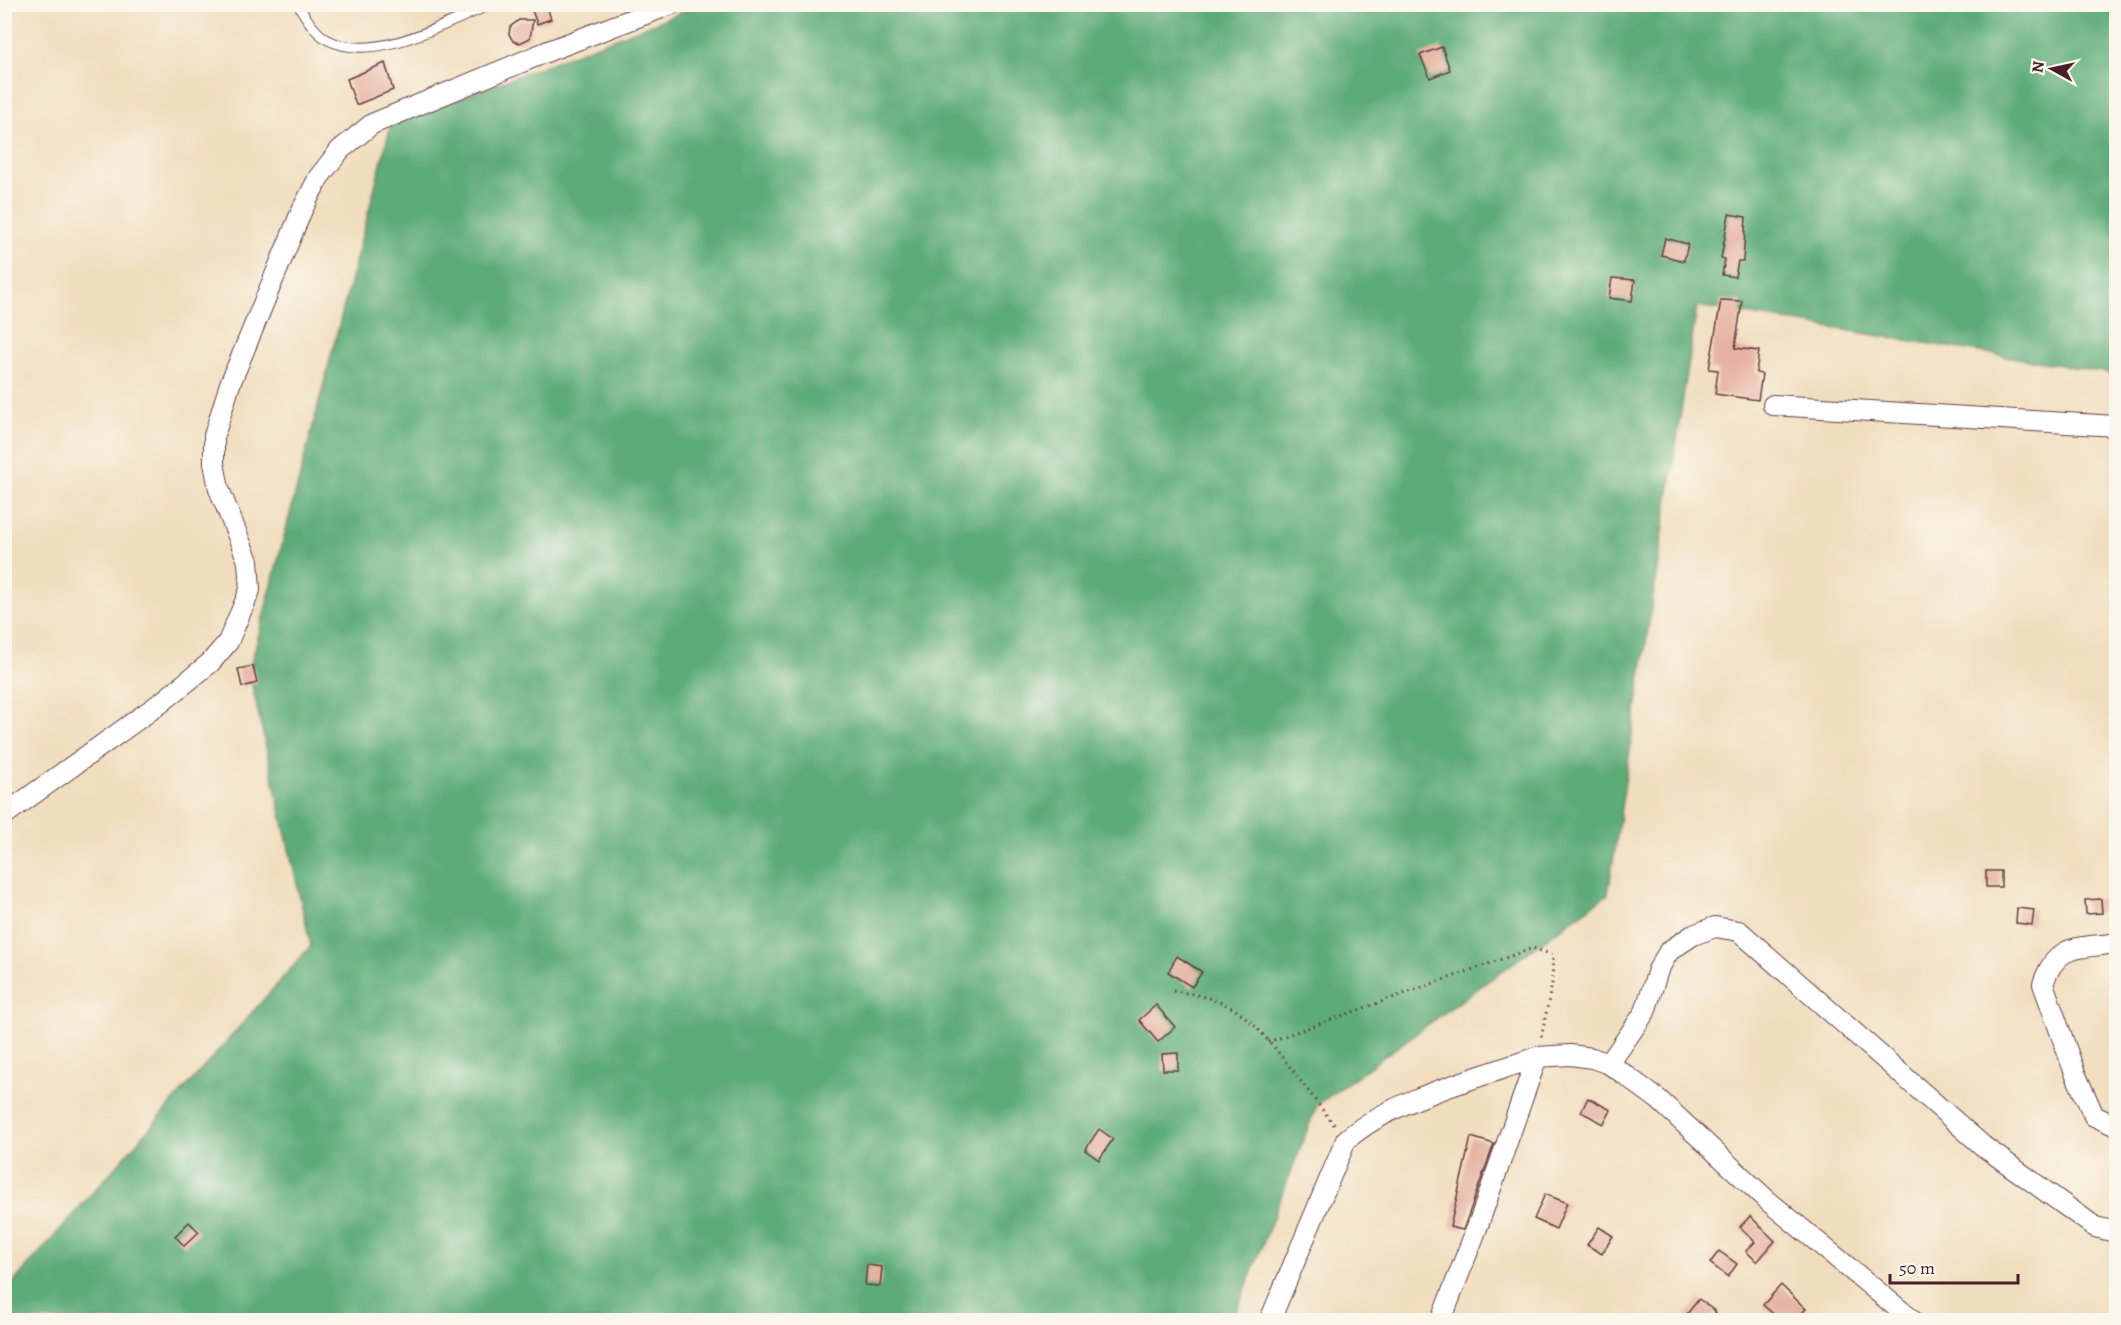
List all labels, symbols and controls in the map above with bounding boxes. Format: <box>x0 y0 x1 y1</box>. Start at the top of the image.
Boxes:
north arrow <box>2022 39 2082 99</box>
text: N <box>2026 59 2050 74</box>
scale bar <box>1890 1247 2018 1285</box>
text: 50 m <box>1899 1256 1935 1280</box>

